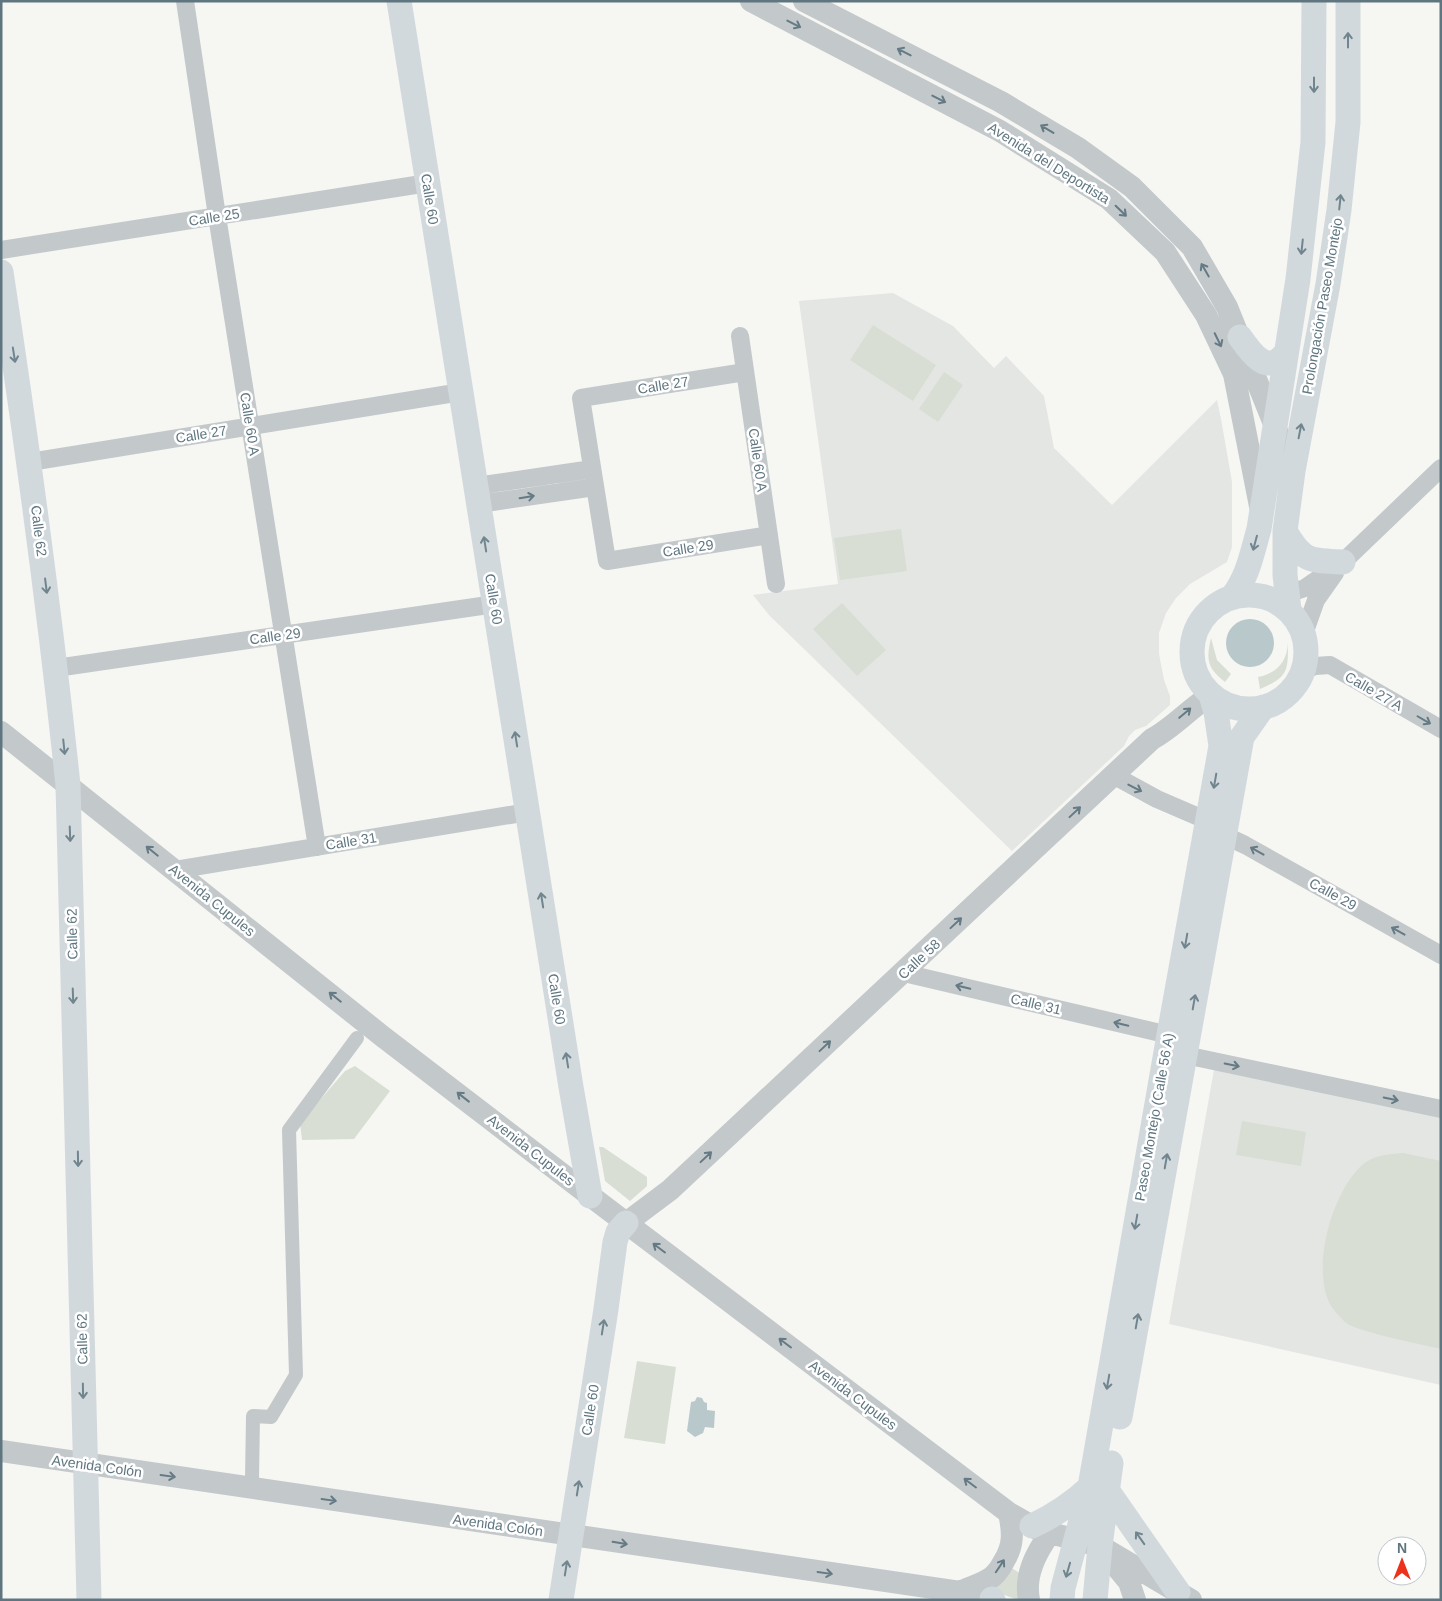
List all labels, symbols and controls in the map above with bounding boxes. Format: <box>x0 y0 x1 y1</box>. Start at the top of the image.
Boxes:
one-way arrow <box>787 19 802 29</box>
one-way arrow <box>1343 32 1353 48</box>
one-way arrow <box>896 47 911 57</box>
one-way arrow <box>1309 76 1319 93</box>
one-way arrow <box>931 94 946 104</box>
street label: Avenida del Deportista <box>985 119 1113 207</box>
one-way arrow <box>1040 123 1054 133</box>
street label: Calle 60 <box>418 172 442 226</box>
one-way arrow <box>1335 194 1345 210</box>
street label: Calle 25 <box>187 205 241 229</box>
one-way arrow <box>1115 205 1128 217</box>
street label: Prolongación Paseo Montejo <box>1299 216 1345 396</box>
one-way arrow <box>1297 239 1307 255</box>
one-way arrow <box>1200 264 1210 278</box>
one-way arrow <box>1213 332 1223 347</box>
one-way arrow <box>9 347 19 363</box>
street label: Calle 27 <box>636 373 690 397</box>
street label: Calle 60 A <box>237 391 263 457</box>
street label: Calle 27 <box>174 422 228 446</box>
one-way arrow <box>1296 423 1306 439</box>
street label: Calle 60 A <box>746 427 770 493</box>
one-way arrow <box>519 492 535 502</box>
street label: Calle 62 <box>28 505 50 558</box>
one-way arrow <box>1250 535 1259 551</box>
street label: Calle 29 <box>661 536 715 560</box>
one-way arrow <box>480 537 490 553</box>
street label: Calle 60 <box>482 572 506 626</box>
one-way arrow <box>41 577 51 593</box>
street label: Calle 29 <box>248 624 302 647</box>
street label: Calle 27 A <box>1342 668 1406 714</box>
one-way arrow <box>1178 708 1191 719</box>
one-way arrow <box>1417 715 1432 725</box>
one-way arrow <box>511 732 521 748</box>
one-way arrow <box>59 739 69 755</box>
one-way arrow <box>1210 773 1219 789</box>
one-way arrow <box>1127 784 1142 793</box>
one-way arrow <box>1068 806 1081 818</box>
one-way arrow <box>65 825 74 841</box>
street label: Calle 31 <box>324 829 378 853</box>
one-way arrow <box>146 846 159 857</box>
one-way arrow <box>1250 846 1264 856</box>
street label: Avenida Cupules <box>166 861 258 939</box>
street label: Calle 29 <box>1307 875 1360 914</box>
one-way arrow <box>536 892 546 908</box>
street label: Calle 62 <box>64 908 80 960</box>
one-way arrow <box>950 917 963 929</box>
one-way arrow <box>1391 926 1406 936</box>
one-way arrow <box>1180 933 1190 949</box>
street label: Calle 58 <box>895 935 943 982</box>
street label: Calle 60 <box>545 972 569 1026</box>
one-way arrow <box>955 982 971 991</box>
one-way arrow <box>69 988 78 1004</box>
street label: Calle 31 <box>1009 990 1063 1018</box>
one-way arrow <box>329 992 342 1003</box>
one-way arrow <box>1190 994 1200 1010</box>
one-way arrow <box>1114 1019 1130 1028</box>
street label: Paseo Montejo (Calle 56 A) <box>1131 1032 1177 1202</box>
one-way arrow <box>818 1040 831 1052</box>
one-way arrow <box>562 1053 572 1069</box>
one-way arrow <box>1224 1061 1240 1070</box>
one-way arrow <box>457 1092 470 1103</box>
one-way arrow <box>1383 1095 1399 1104</box>
street label: Avenida Cupules <box>484 1111 578 1189</box>
one-way arrow <box>73 1150 82 1166</box>
one-way arrow <box>699 1151 712 1163</box>
one-way arrow <box>1161 1154 1171 1170</box>
one-way arrow <box>1131 1213 1141 1229</box>
one-way arrow <box>652 1243 666 1253</box>
street label: Calle 62 <box>74 1313 90 1365</box>
one-way arrow <box>1132 1314 1142 1330</box>
one-way arrow <box>599 1319 609 1335</box>
one-way arrow <box>779 1337 792 1348</box>
street label: Avenida Cupules <box>806 1357 900 1433</box>
one-way arrow <box>1103 1373 1113 1389</box>
one-way arrow <box>79 1383 88 1399</box>
street label: Calle 60 <box>578 1383 602 1437</box>
street label: Avenida Colón <box>51 1452 143 1480</box>
one-way arrow <box>160 1471 176 1481</box>
one-way arrow <box>964 1478 977 1489</box>
one-way arrow <box>574 1480 584 1496</box>
one-way arrow <box>320 1495 336 1505</box>
street label: Avenida Colón <box>452 1511 544 1539</box>
one-way arrow <box>1135 1531 1145 1545</box>
north arrow <box>1377 1536 1427 1586</box>
one-way arrow <box>611 1538 627 1548</box>
text: N <box>1397 1540 1407 1556</box>
one-way arrow <box>561 1560 571 1576</box>
one-way arrow <box>996 1560 1006 1574</box>
one-way arrow <box>1063 1561 1073 1577</box>
one-way arrow <box>817 1568 833 1578</box>

